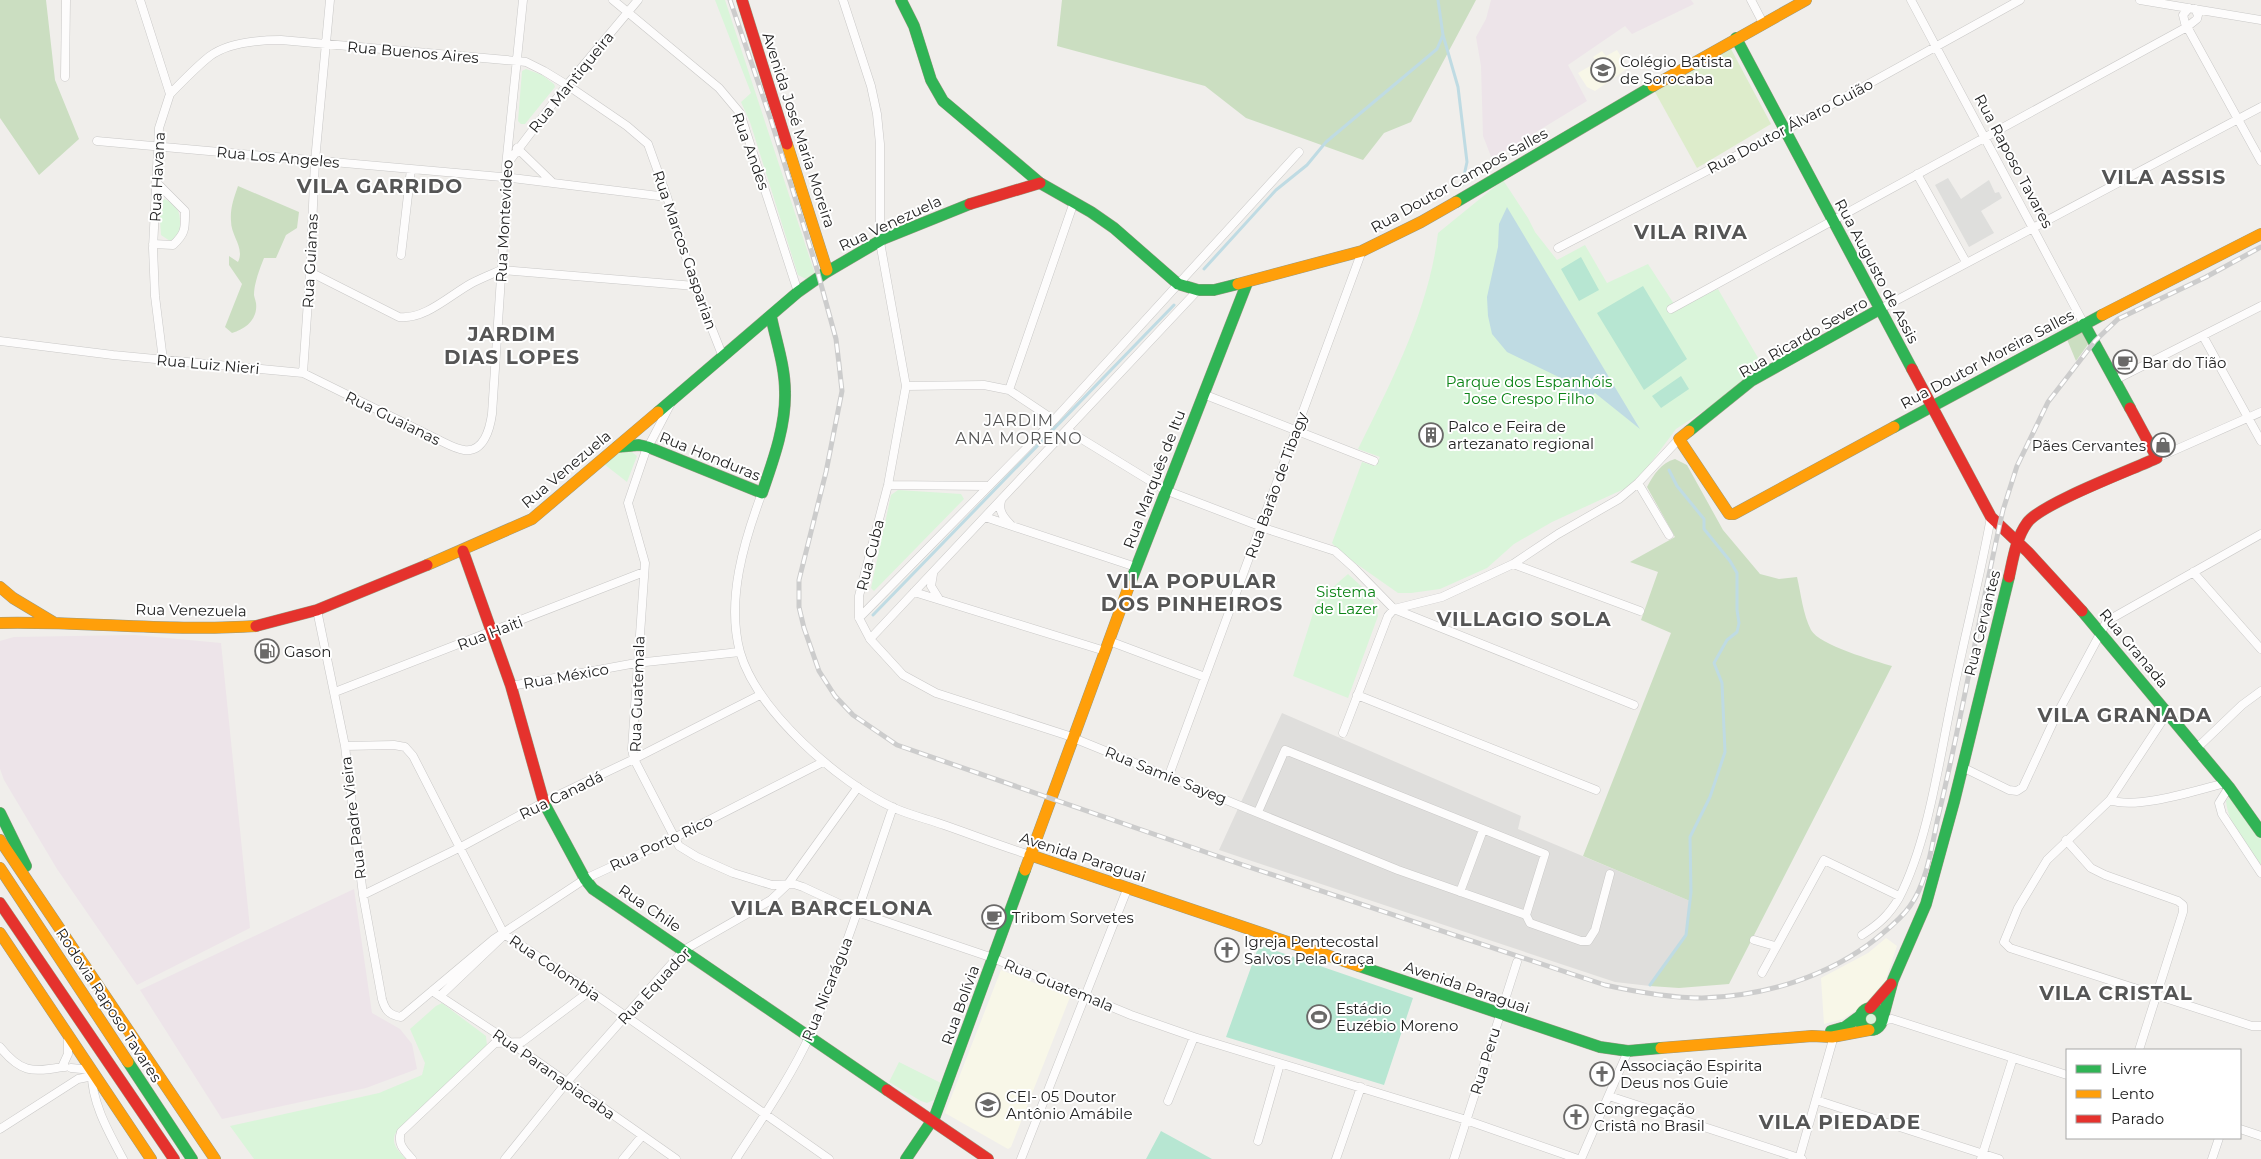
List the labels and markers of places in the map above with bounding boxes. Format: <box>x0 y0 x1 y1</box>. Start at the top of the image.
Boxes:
place label: Colégio Batista de Sorocaba <box>1620 52 1733 88</box>
school or university icon: Colégio Batista de Sorocaba <box>1590 57 1616 83</box>
cafe icon: Bar do Tião <box>2112 349 2138 375</box>
place label: Bar do Tião <box>2142 353 2227 372</box>
place label: Palco e Feira de artezanato regional <box>1448 417 1594 453</box>
building icon: Palco e Feira de artezanato regional <box>1418 422 1444 448</box>
shop icon: Pães Cervantes <box>2150 432 2176 458</box>
place label: Pães Cervantes <box>2032 436 2146 455</box>
fuel station icon: Gason <box>254 638 280 664</box>
place label: Gason <box>284 642 331 661</box>
cafe icon: Tribom Sorvetes <box>981 904 1007 930</box>
place label: Tribom Sorvetes <box>1012 908 1134 927</box>
place label: Igreja Pentecostal Salvos Pela Graça <box>1244 932 1379 968</box>
church icon: Igreja Pentecostal Salvos Pela Graça <box>1214 937 1240 963</box>
place label: Estádio Euzébio Moreno <box>1336 999 1458 1035</box>
sports icon: Estádio Euzébio Moreno <box>1306 1004 1332 1030</box>
place label: Associação Espirita Deus nos Guie <box>1620 1056 1762 1092</box>
church icon: Associação Espirita Deus nos Guie <box>1589 1061 1615 1087</box>
place label: CEI- 05 Doutor Antônio Amábile <box>1006 1087 1132 1123</box>
school or university icon: CEI- 05 Doutor Antônio Amábile <box>975 1092 1001 1118</box>
place label: Congregação Cristâ no Brasil <box>1594 1099 1705 1135</box>
church icon: Congregação Cristâ no Brasil <box>1563 1104 1589 1130</box>

